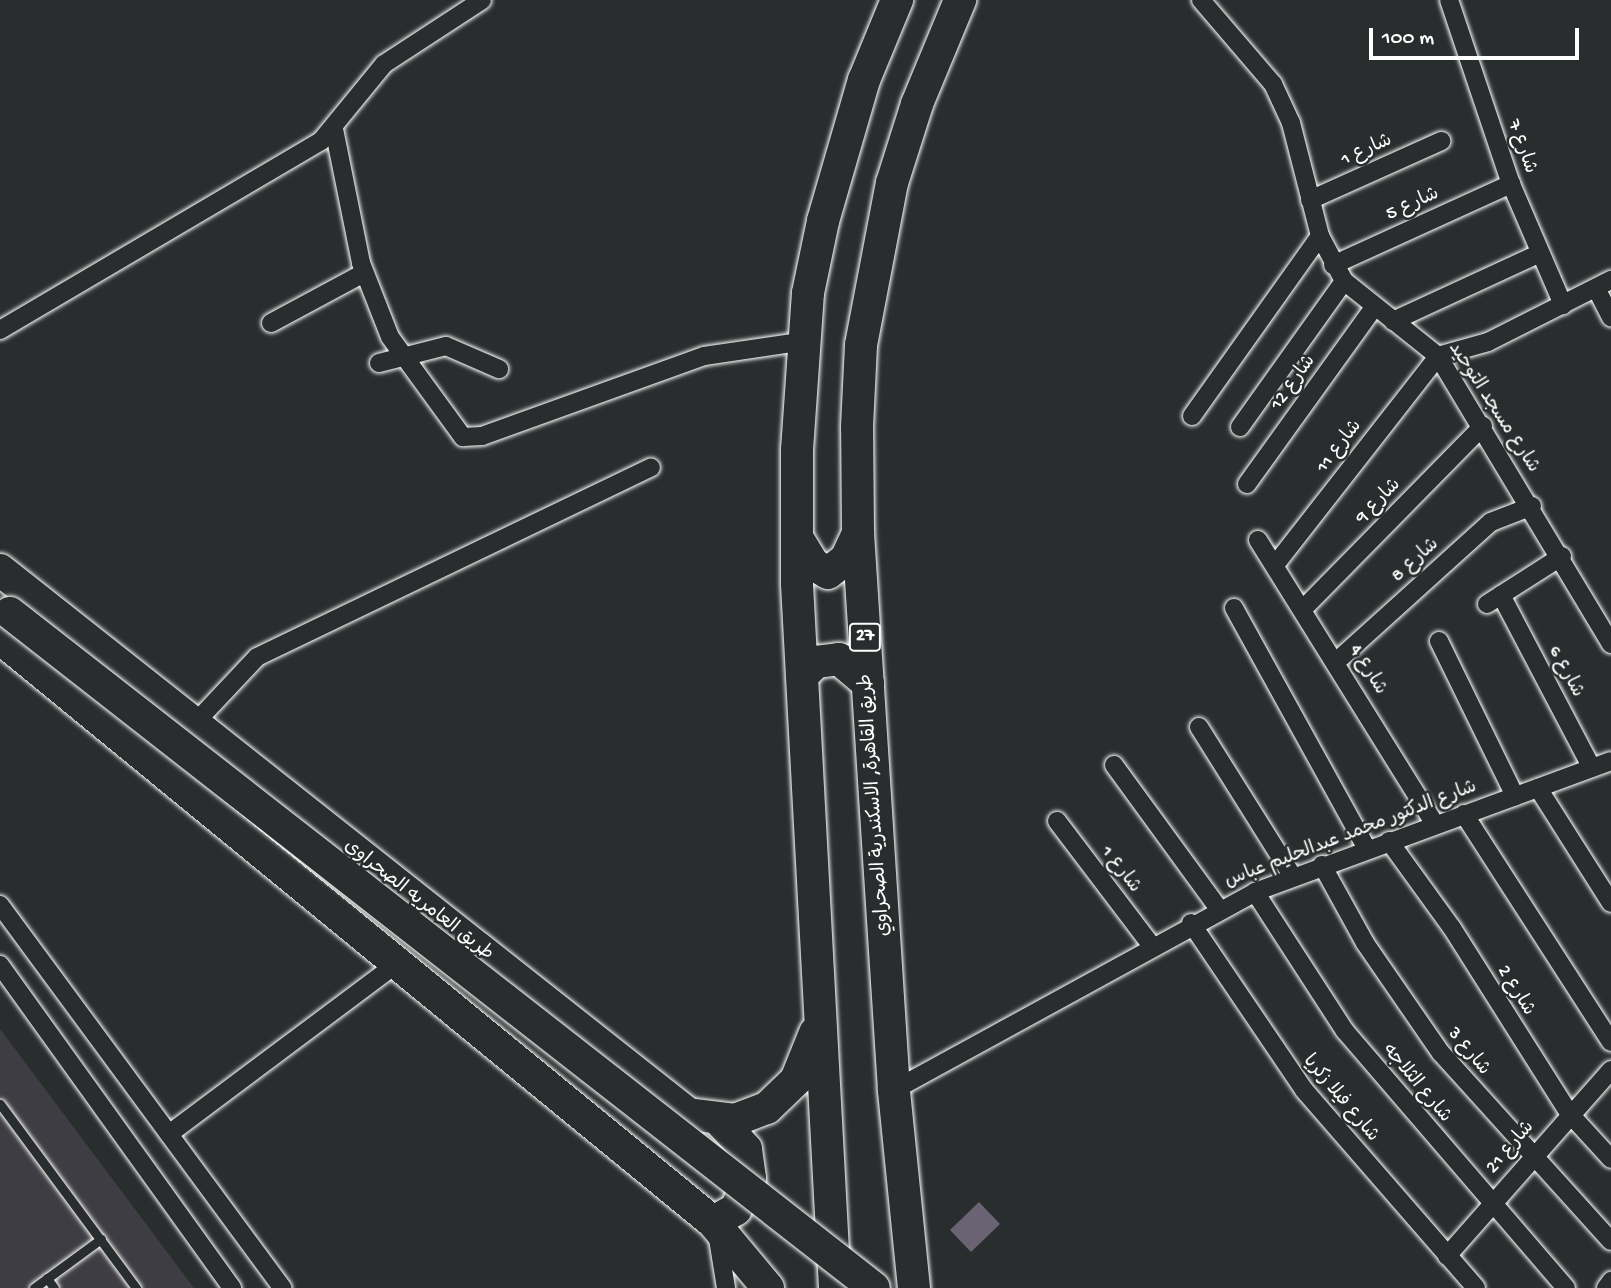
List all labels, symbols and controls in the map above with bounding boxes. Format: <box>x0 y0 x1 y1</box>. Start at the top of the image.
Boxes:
scale bar <box>1373 14 1583 58</box>
text: 100 m <box>1382 27 1434 52</box>
street label: شارع 7 <box>1501 117 1541 177</box>
street label: شارع 1 <box>1338 130 1396 172</box>
street label: شارع 5 <box>1383 183 1443 227</box>
street label: شارع مسجد التوحيد <box>1442 338 1544 478</box>
street label: شارع 12 <box>1266 351 1322 415</box>
street label: شارع 11 <box>1312 416 1368 478</box>
street label: شارع 9 <box>1351 474 1407 530</box>
street label: شارع 8 <box>1388 534 1444 588</box>
road number: 27 <box>848 622 882 652</box>
street label: شارع 4 <box>1343 641 1391 699</box>
street label: شارع 6 <box>1542 642 1588 702</box>
street label: طريق القاهرة, الاسكندرية الصحراوي <box>855 673 897 937</box>
street label: شارع الدكتور محمد عبدالحليم عباس <box>1222 776 1480 894</box>
street label: طريق العامريه الصحراوى <box>339 835 497 967</box>
street label: شارع 1 <box>1095 842 1145 898</box>
street label: شارع 2 <box>1491 962 1539 1020</box>
street label: شارع 3 <box>1442 1023 1494 1081</box>
street label: شارع الثلاجه <box>1376 1040 1456 1128</box>
street label: شارع فيلا زكريا <box>1297 1051 1383 1147</box>
street label: شارع 21 <box>1482 1117 1540 1179</box>

